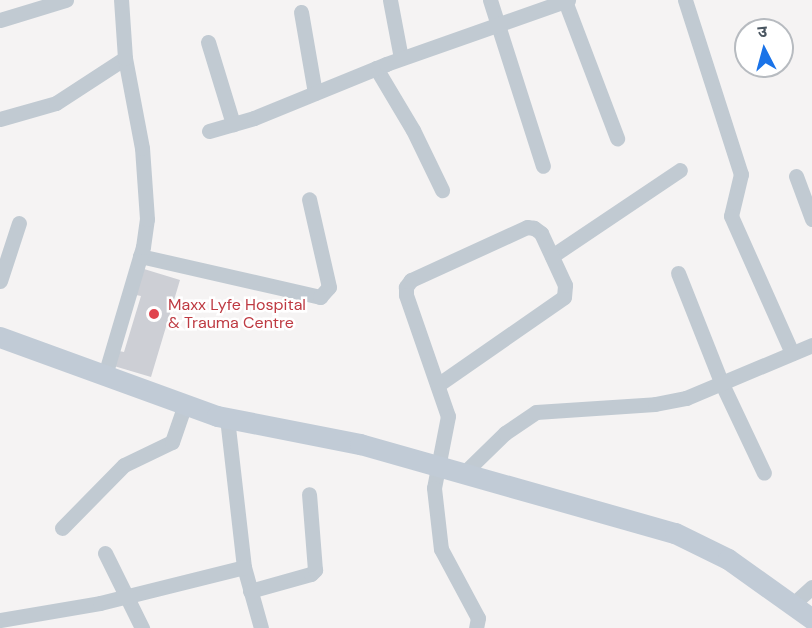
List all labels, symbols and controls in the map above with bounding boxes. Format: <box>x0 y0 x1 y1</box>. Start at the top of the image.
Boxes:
north arrow <box>734 18 794 78</box>
text: उ <box>757 21 768 43</box>
place label: Maxx Lyfe Hospital & Trauma Centre <box>168 295 306 333</box>
marker: Maxx Lyfe Hospital & Trauma Centre <box>145 305 163 323</box>

